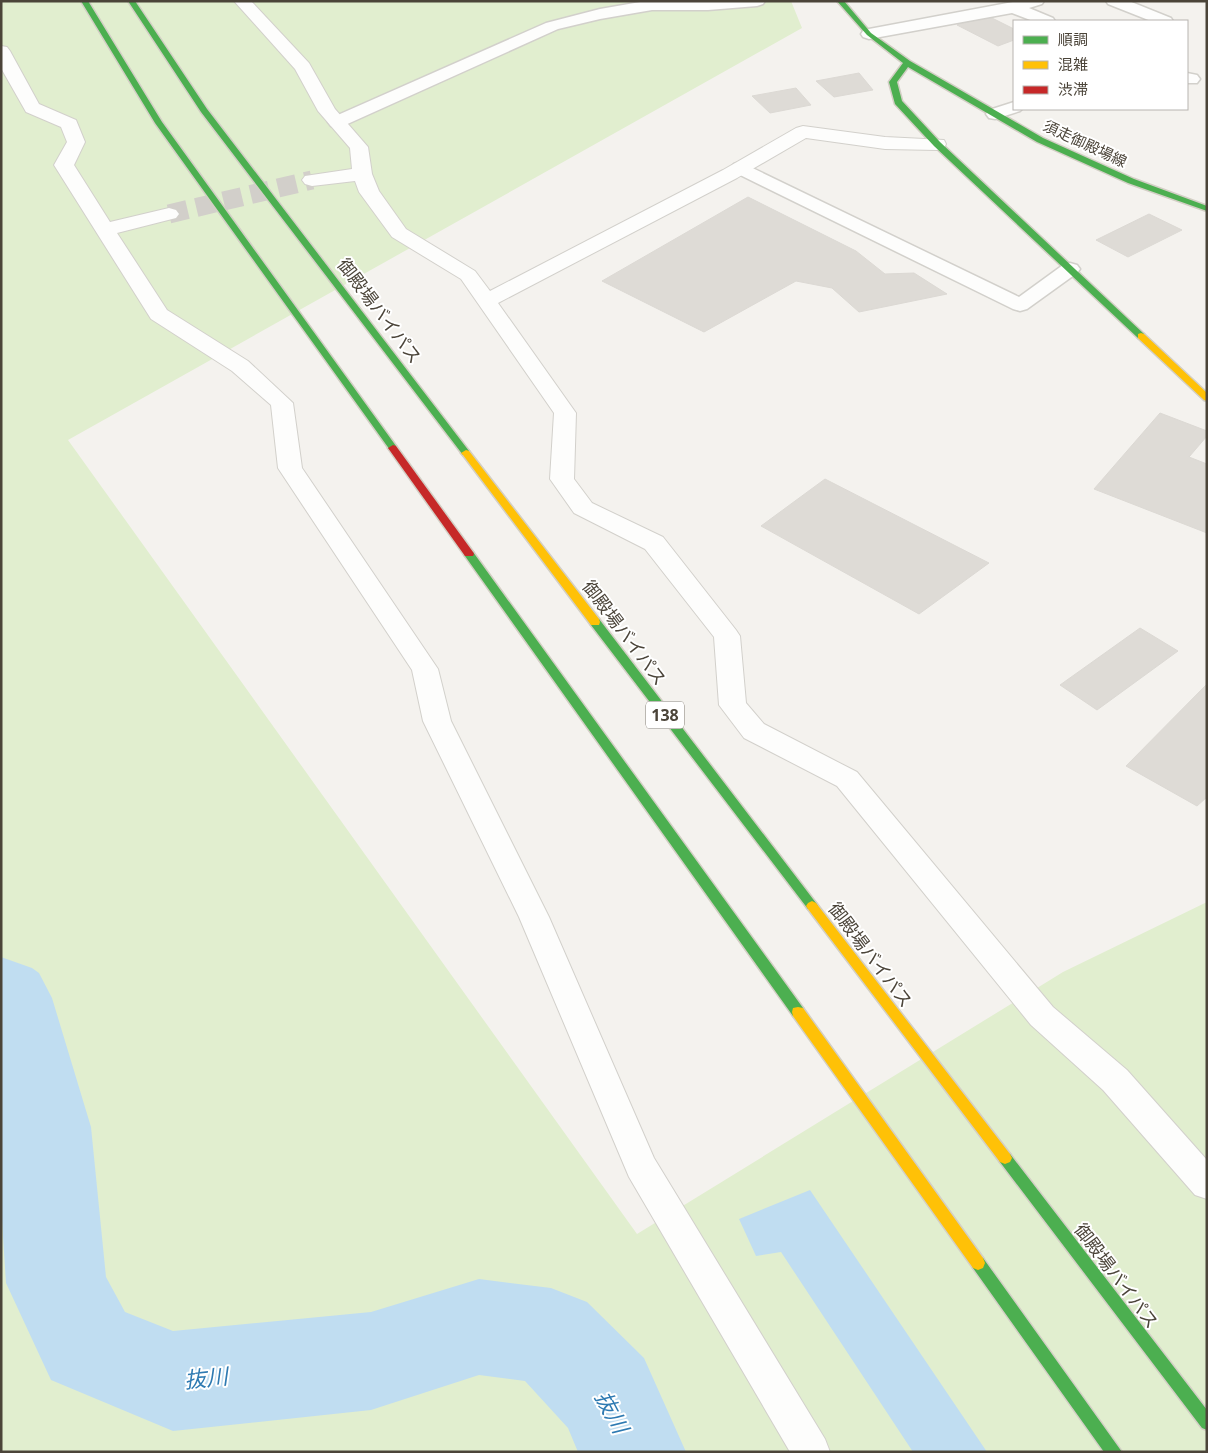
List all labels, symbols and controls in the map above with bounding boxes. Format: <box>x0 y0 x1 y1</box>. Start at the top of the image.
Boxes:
legend <box>1013 20 1188 110</box>
text: 順調 <box>1058 29 1088 49</box>
text: 混雑 <box>1058 54 1088 74</box>
text: 渋滞 <box>1058 79 1088 99</box>
street label: 須走御殿場線 <box>1040 115 1130 171</box>
street label: 御殿場バイパス <box>332 253 427 368</box>
street label: 御殿場バイパス <box>577 575 672 690</box>
road number: 138 <box>646 702 684 728</box>
street label: 御殿場バイパス <box>823 897 918 1012</box>
street label: 御殿場バイパス <box>1069 1218 1164 1333</box>
water label: 抜川 <box>182 1360 231 1394</box>
water label: 抜川 <box>589 1385 637 1440</box>

